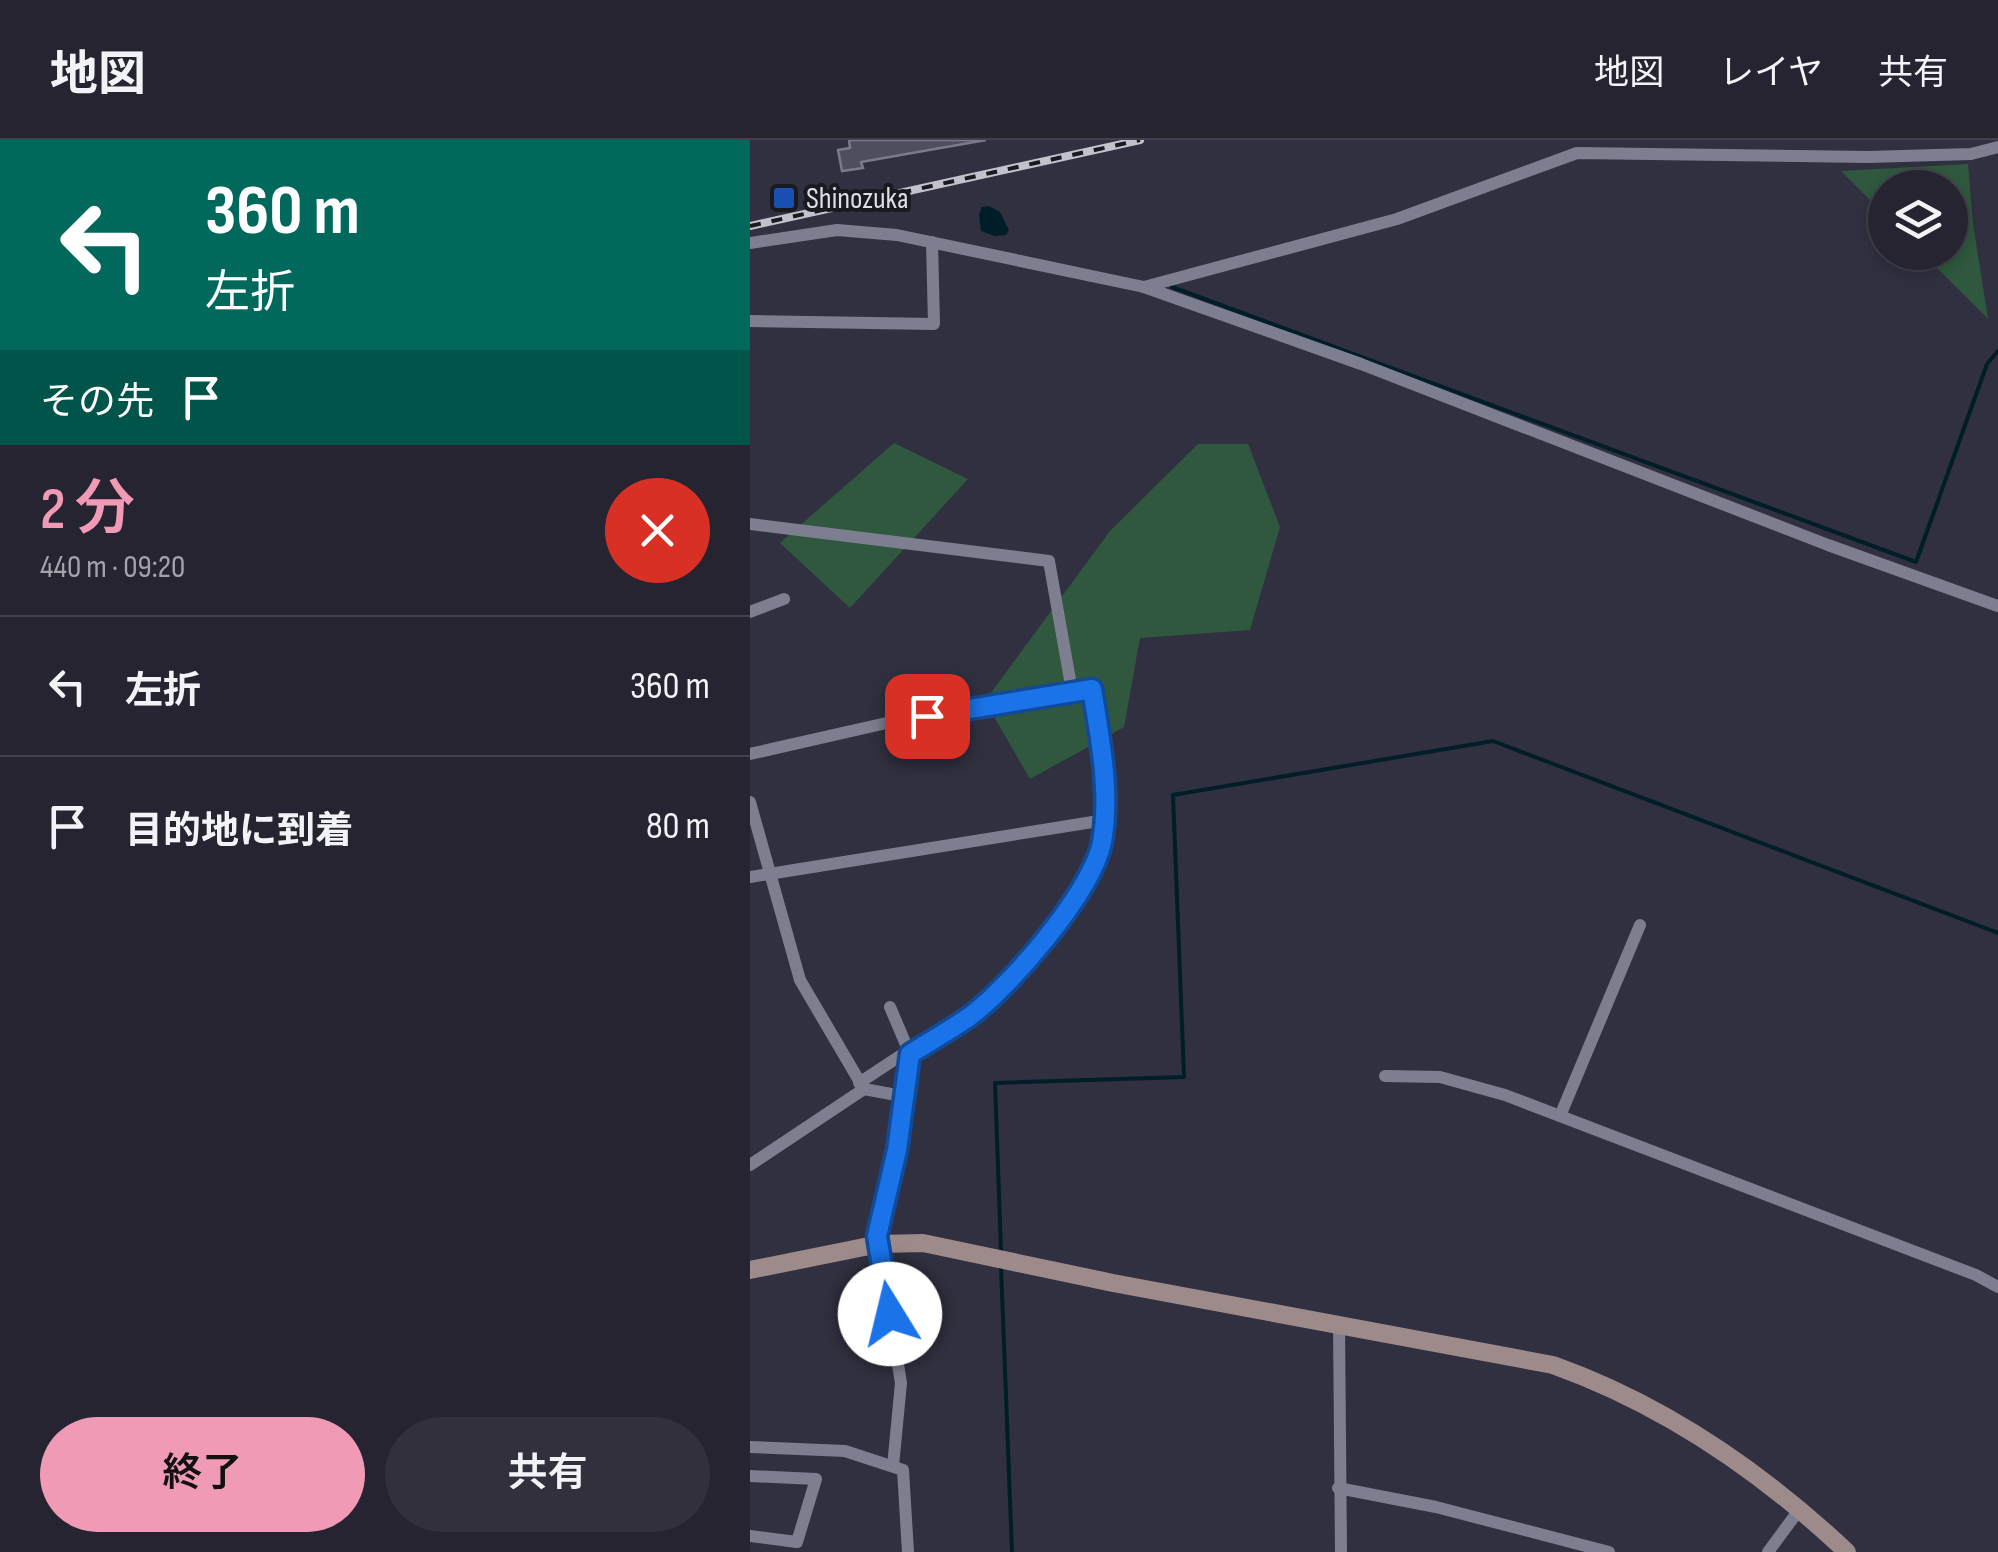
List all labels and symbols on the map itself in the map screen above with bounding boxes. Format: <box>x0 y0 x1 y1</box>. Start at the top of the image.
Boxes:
place label: Shinozuka <box>806 181 909 217</box>
marker: Shinozuka <box>771 185 797 211</box>
pin <box>885 674 970 759</box>
position arrow <box>838 1262 942 1366</box>

